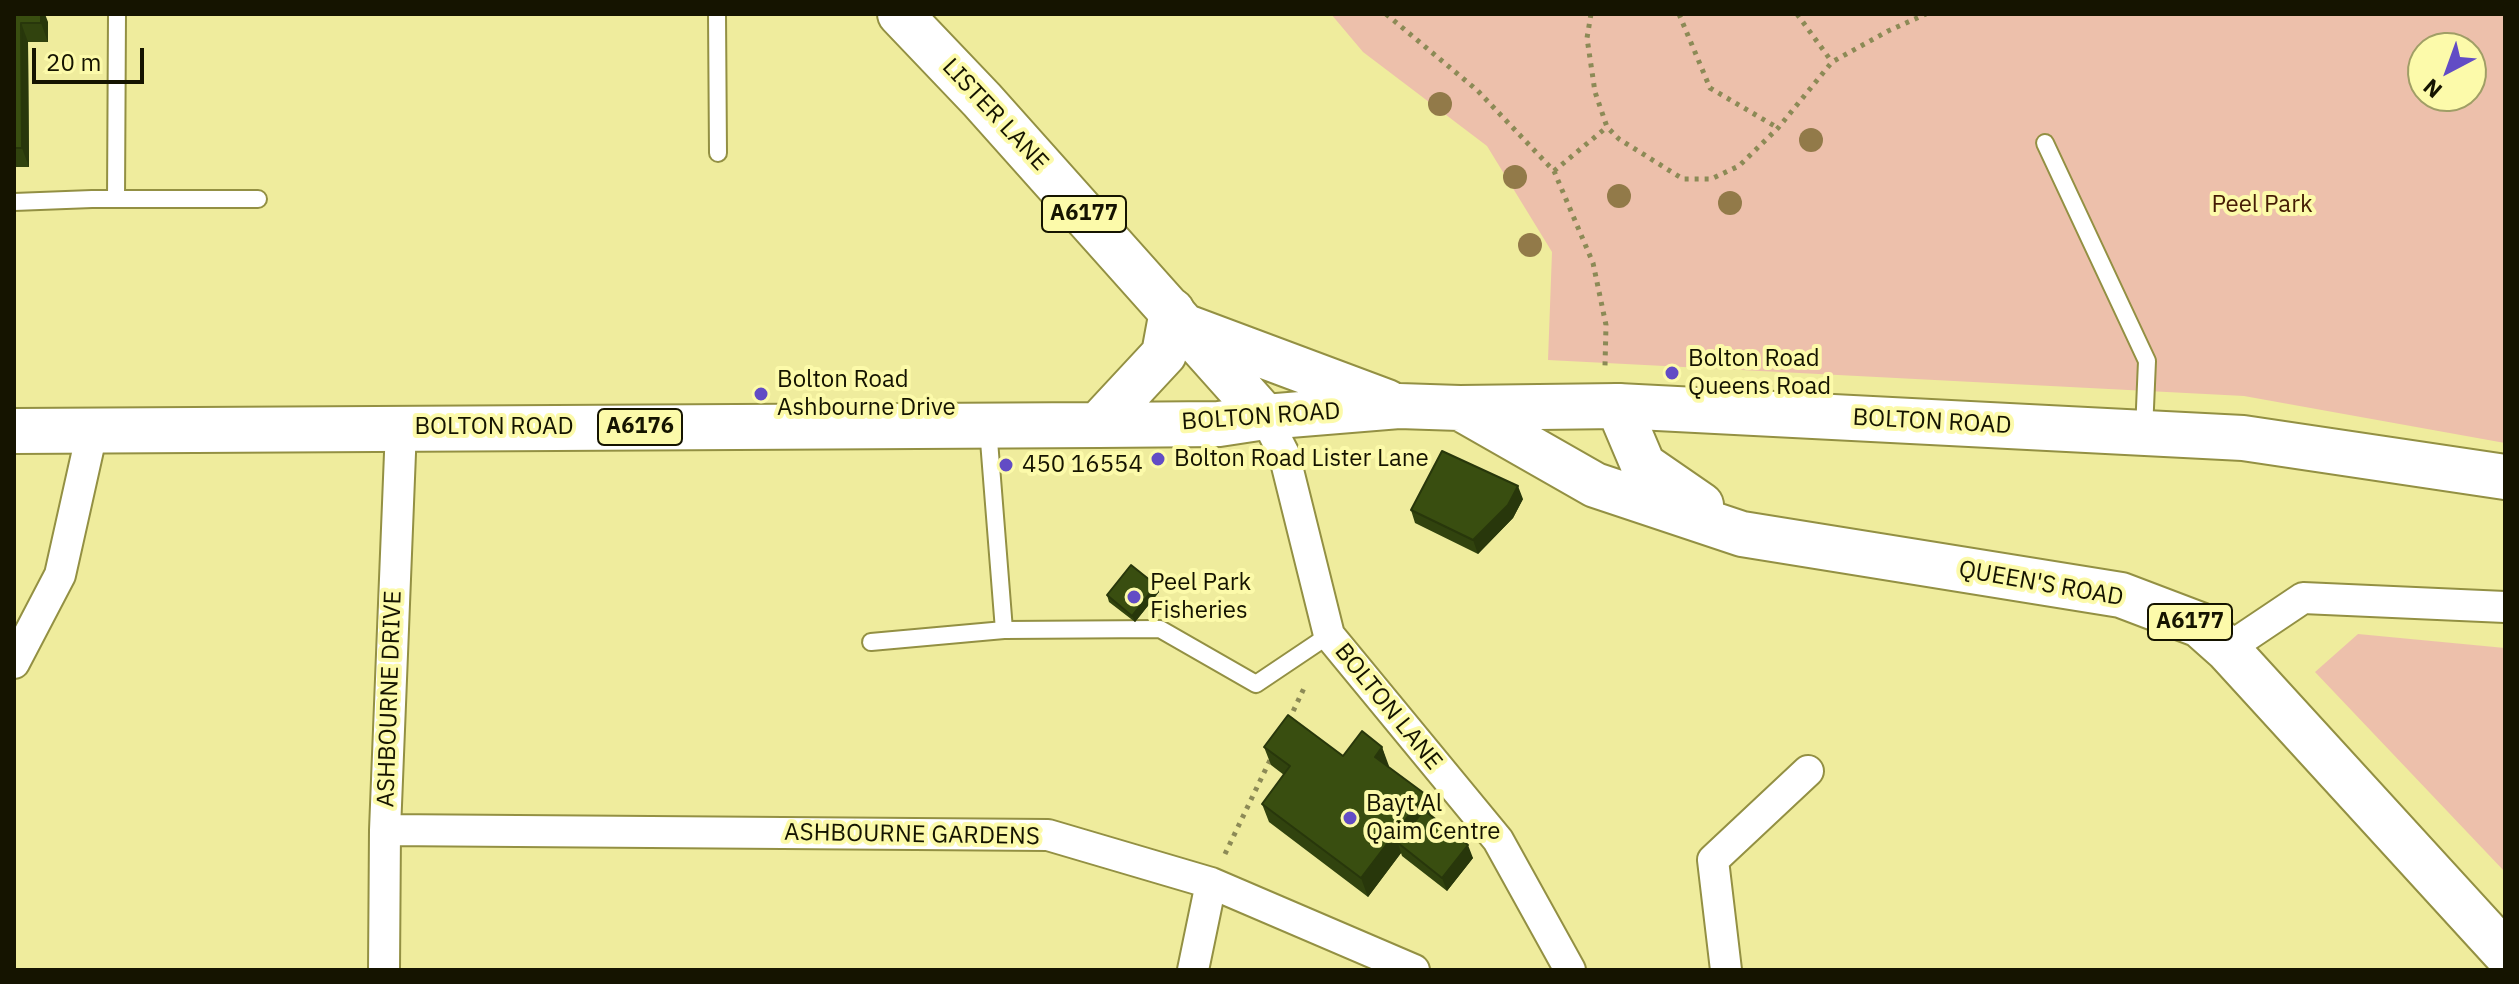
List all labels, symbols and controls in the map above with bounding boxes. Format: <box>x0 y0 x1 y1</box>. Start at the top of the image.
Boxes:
scale bar <box>36 32 148 82</box>
north arrow <box>2407 32 2487 112</box>
text: 20 m <box>46 46 101 78</box>
street label: LISTER LANE <box>936 53 1054 177</box>
text: N <box>2417 73 2448 105</box>
park label: Peel Park <box>2211 191 2313 219</box>
road number: A6177 <box>1042 196 1126 232</box>
place label: Bolton Road Queens Road <box>1688 345 1831 401</box>
marker: Bolton Road Queens Road <box>1663 364 1681 382</box>
place label: Bolton Road Ashbourne Drive <box>777 366 956 422</box>
marker: Bolton Road Ashbourne Drive <box>752 385 770 403</box>
street label: BOLTON ROAD <box>1181 397 1341 437</box>
street label: BOLTON ROAD <box>1852 403 2012 441</box>
road number: A6176 <box>598 409 682 445</box>
street label: BOLTON ROAD <box>414 413 574 441</box>
place label: Bolton Road Lister Lane <box>1174 445 1429 473</box>
marker: Bolton Road Lister Lane <box>1149 450 1167 468</box>
place label: 450 16554 <box>1022 451 1143 479</box>
marker: 450 16554 <box>997 456 1015 474</box>
street label: QUEEN'S ROAD <box>1956 555 2126 613</box>
place label: Peel Park Fisheries <box>1150 569 1251 625</box>
marker: Peel Park Fisheries <box>1125 588 1143 606</box>
street label: ASHBOURNE DRIVE <box>372 590 408 808</box>
road number: A6177 <box>2148 604 2232 640</box>
street label: BOLTON LANE <box>1328 638 1448 776</box>
place label: Bayt Al Qaim Centre <box>1366 790 1500 846</box>
marker: Bayt Al Qaim Centre <box>1341 809 1359 827</box>
street label: ASHBOURNE GARDENS <box>784 818 1040 852</box>

